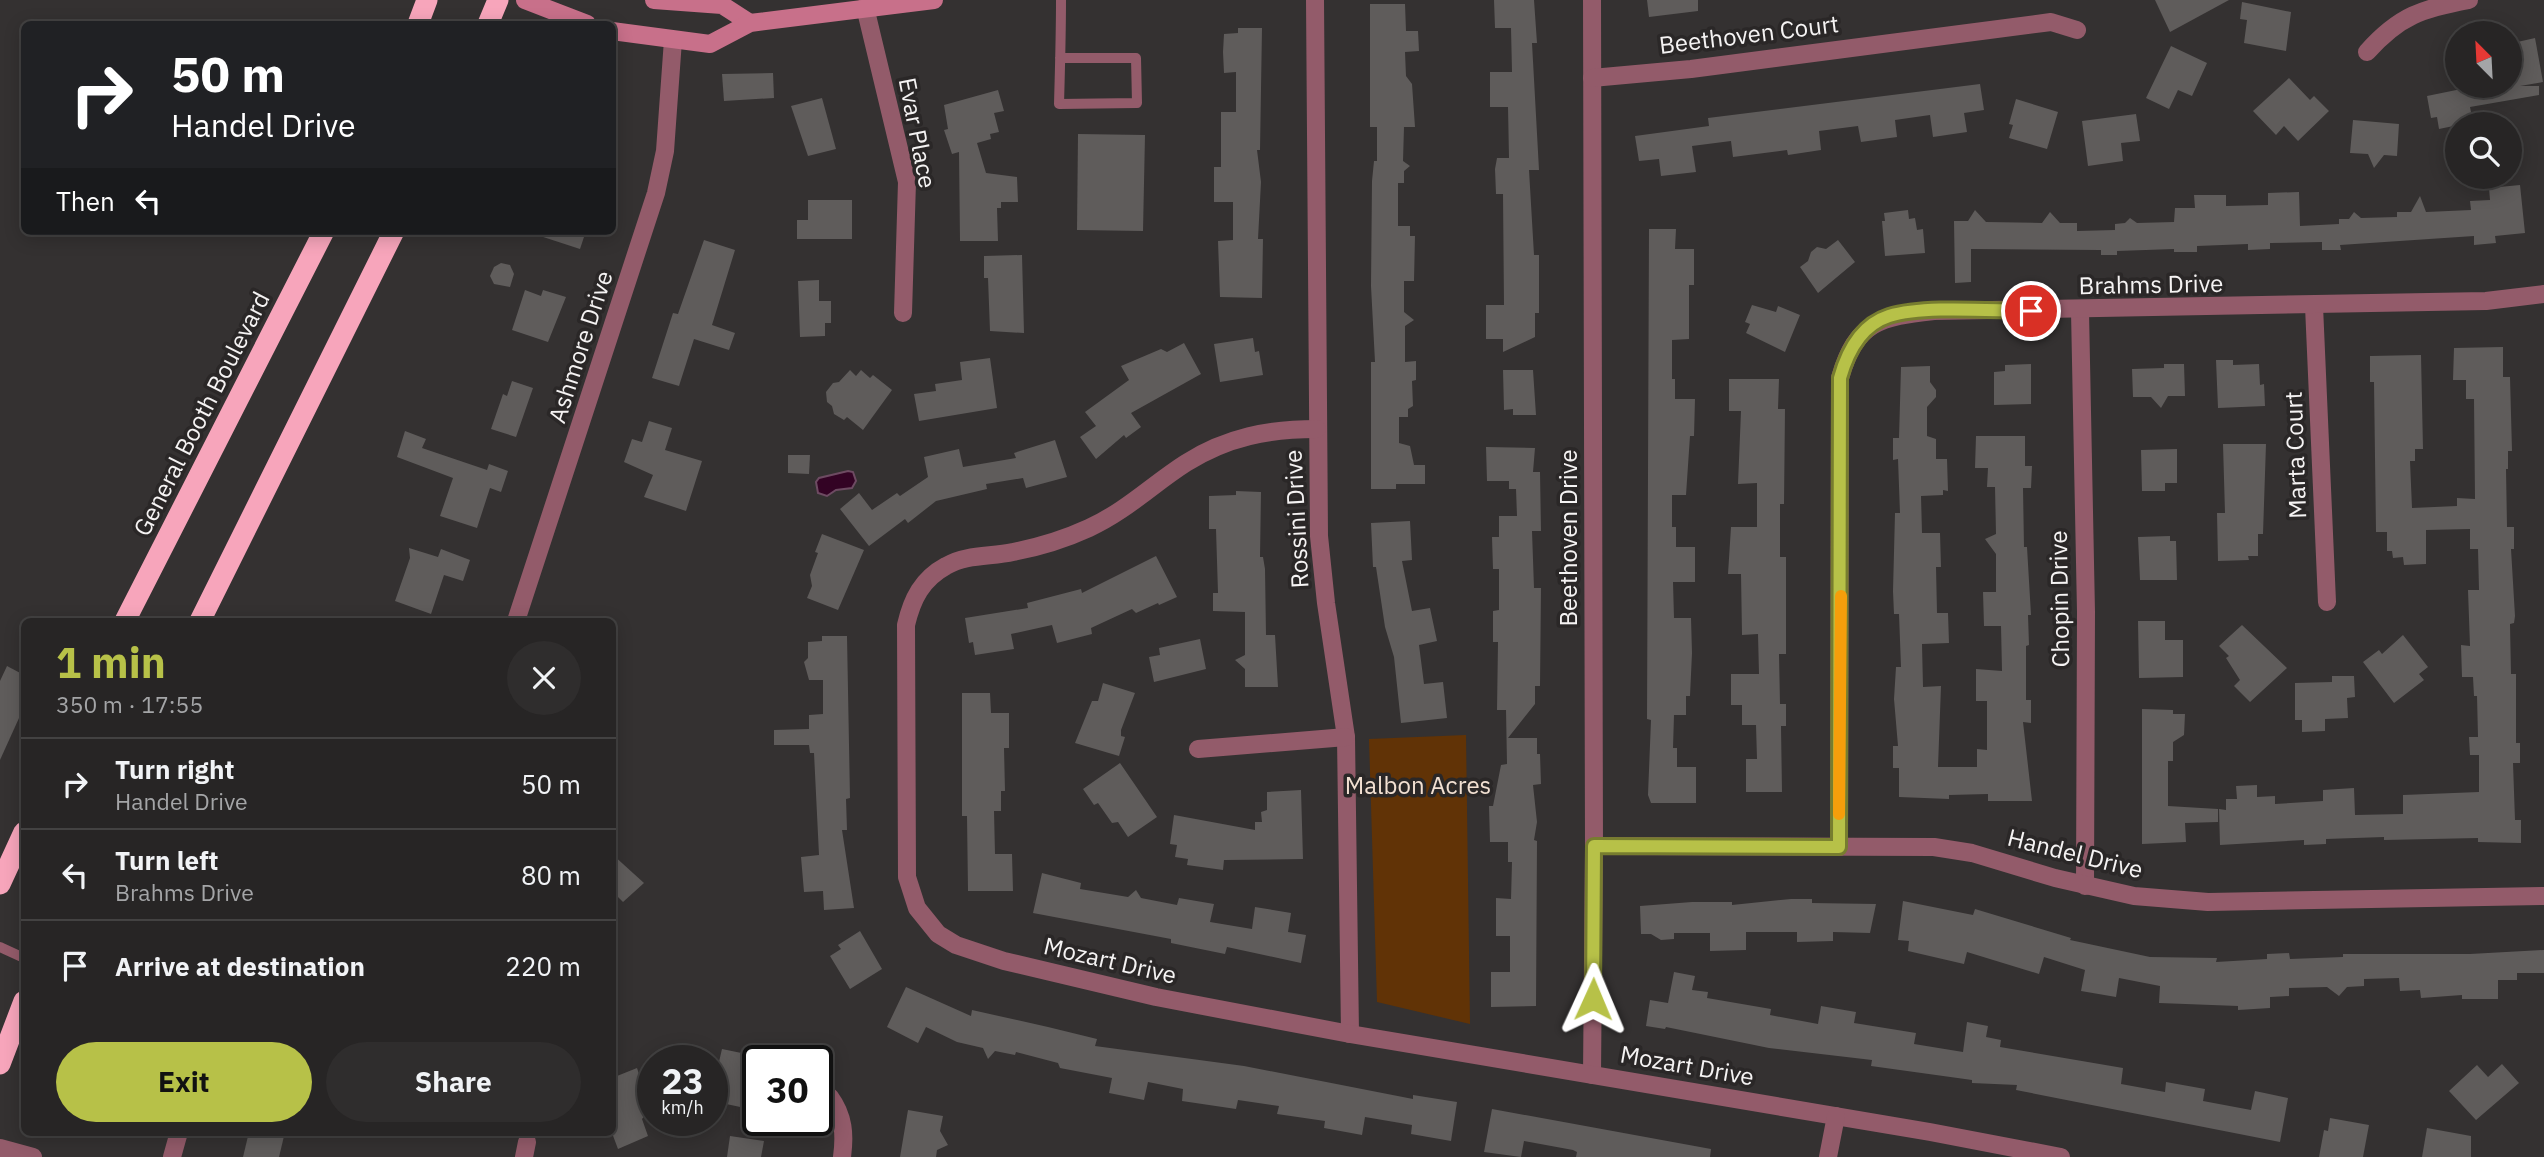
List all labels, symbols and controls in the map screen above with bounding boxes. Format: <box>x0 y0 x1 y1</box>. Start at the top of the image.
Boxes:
street label: Beethoven Court <box>1657 7 1841 61</box>
north arrow <box>2445 21 2522 98</box>
map controls <box>2445 21 2522 189</box>
text: 50 m <box>171 42 285 105</box>
icon: right <box>56 49 147 140</box>
street label: Evar Place <box>892 75 944 191</box>
text: Handel Drive <box>171 104 356 146</box>
button: search <box>2445 112 2522 189</box>
icon: left <box>129 182 167 220</box>
text: Then <box>56 184 115 218</box>
street label: Ashmore Drive <box>540 266 620 427</box>
street label: Brahms Drive <box>2078 267 2224 301</box>
pin <box>2001 281 2061 341</box>
street label: General Booth Boulevard <box>126 286 277 541</box>
icon: arrive <box>2012 292 2050 330</box>
street label: Marta Court <box>2277 391 2313 519</box>
street label: Rossini Drive <box>1276 449 1316 589</box>
street label: Beethoven Drive <box>1552 449 1584 627</box>
street label: Chopin Drive <box>2042 530 2076 668</box>
text: 1 min <box>56 635 166 690</box>
button: close <box>507 641 581 715</box>
text: 350 m · 17:55 <box>56 689 203 719</box>
text: Turn right <box>115 752 234 786</box>
icon: right <box>56 765 94 803</box>
text: 50 m <box>521 767 581 801</box>
park label: Malbon Acres <box>1345 769 1491 801</box>
text: Handel Drive <box>115 786 248 816</box>
street label: Handel Drive <box>2004 821 2146 885</box>
text: Turn left <box>115 843 218 877</box>
icon: left <box>56 856 94 894</box>
text: 80 m <box>521 858 581 892</box>
text: Brahms Drive <box>115 877 254 907</box>
street label: Mozart Drive <box>1041 929 1180 991</box>
icon: arrive <box>56 947 94 985</box>
text: Arrive at destination <box>115 949 365 983</box>
text: 220 m <box>505 949 581 983</box>
position arrow <box>1556 962 1630 1036</box>
street label: Mozart Drive <box>1618 1037 1757 1093</box>
button: Exit <box>56 1042 312 1122</box>
button: Share <box>326 1042 581 1122</box>
speed limit sign: 30 <box>742 1045 833 1136</box>
text: 23 <box>661 1058 704 1104</box>
text: km/h <box>661 1096 704 1119</box>

